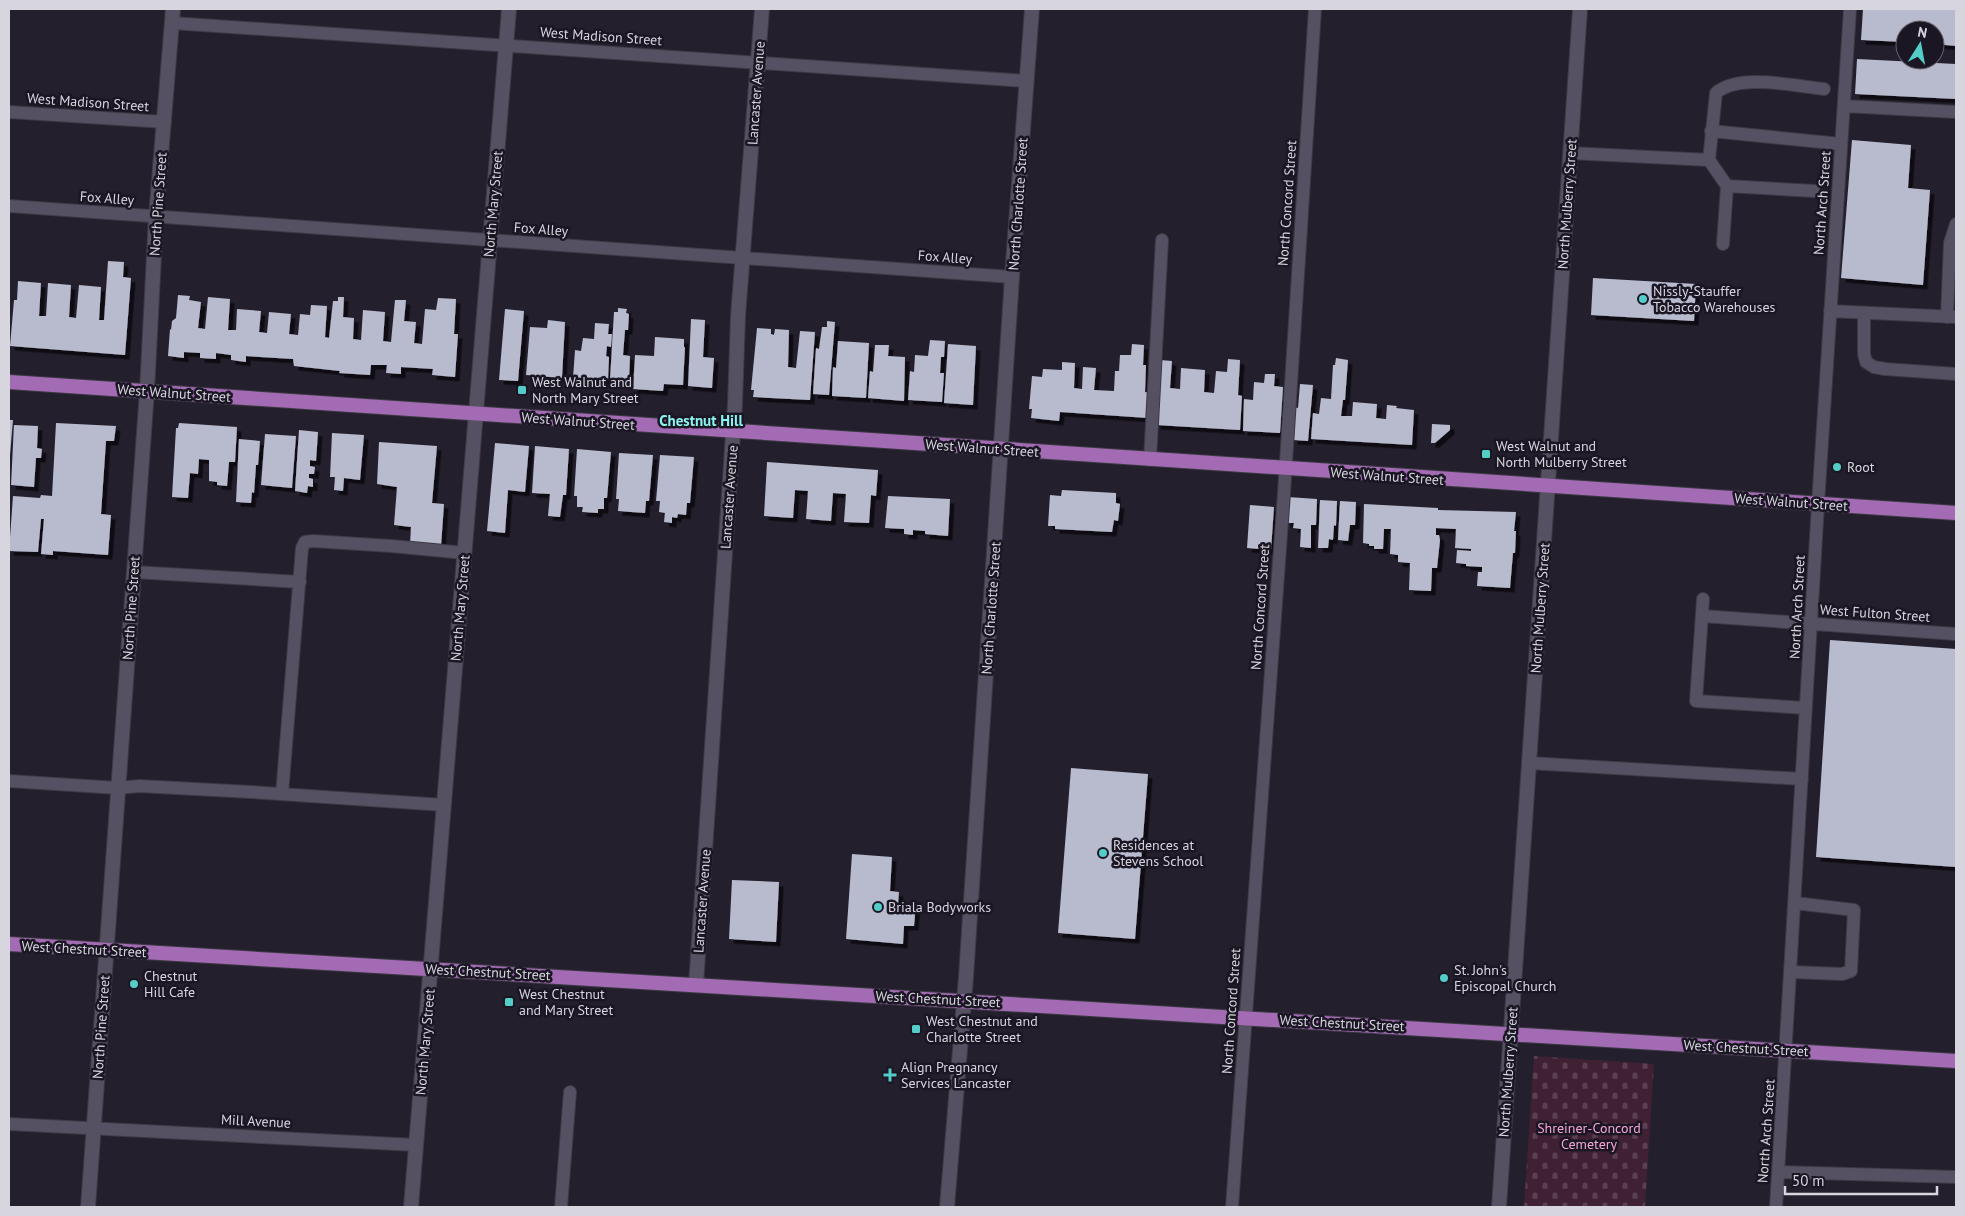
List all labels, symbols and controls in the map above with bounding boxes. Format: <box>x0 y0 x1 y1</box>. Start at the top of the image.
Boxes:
north arrow <box>1895 20 1945 70</box>
street label: West Madison Street <box>539 23 663 49</box>
text: N <box>1916 23 1929 42</box>
street label: Lancaster Avenue <box>743 40 769 146</box>
street label: West Madison Street <box>26 89 150 115</box>
street label: North Charlotte Street <box>1004 137 1032 271</box>
street label: North Mulberry Street <box>1553 138 1581 270</box>
street label: North Concord Street <box>1274 139 1300 267</box>
street label: North Mary Street <box>479 150 507 258</box>
street label: North Arch Street <box>1809 150 1835 256</box>
street label: North Pine Street <box>145 151 171 257</box>
street label: Fox Alley <box>79 187 135 209</box>
street label: Fox Alley <box>513 218 569 240</box>
street label: Fox Alley <box>917 246 973 268</box>
place label: Nissly-Stauffer Tobacco Warehouses <box>1653 282 1775 316</box>
marker: Nissly-Stauffer Tobacco Warehouses <box>1637 293 1649 305</box>
place label: West Walnut and North Mary Street <box>532 373 639 407</box>
street label: West Walnut Street <box>117 380 232 406</box>
marker: West Walnut and North Mary Street <box>516 384 528 396</box>
street label: West Walnut Street <box>521 408 636 434</box>
district label: Chestnut Hill <box>659 411 743 430</box>
street label: West Walnut Street <box>925 435 1040 461</box>
place label: West Walnut and North Mulberry Street <box>1496 437 1627 471</box>
street label: Lancaster Avenue <box>716 444 742 550</box>
marker: West Walnut and North Mulberry Street <box>1480 448 1492 460</box>
place label: Root <box>1847 458 1875 476</box>
marker: Root <box>1831 461 1843 473</box>
street label: West Walnut Street <box>1330 463 1445 489</box>
street label: West Walnut Street <box>1734 489 1849 515</box>
street label: North Charlotte Street <box>977 541 1005 675</box>
street label: North Mulberry Street <box>1526 542 1554 674</box>
street label: North Concord Street <box>1247 543 1273 671</box>
street label: North Mary Street <box>446 554 474 662</box>
street label: North Arch Street <box>1785 554 1809 660</box>
street label: North Pine Street <box>118 555 144 661</box>
street label: West Fulton Street <box>1819 600 1931 626</box>
place label: Residences at Stevens School <box>1113 836 1203 870</box>
marker: Residences at Stevens School <box>1097 847 1109 859</box>
street label: Lancaster Avenue <box>689 848 715 954</box>
place label: Briala Bodyworks <box>888 898 991 916</box>
marker: Briala Bodyworks <box>872 901 884 913</box>
street label: West Chestnut Street <box>21 937 147 961</box>
street label: North Concord Street <box>1218 947 1244 1075</box>
street label: West Chestnut Street <box>425 960 551 984</box>
place label: St. John's Episcopal Church <box>1454 961 1557 995</box>
place label: Chestnut Hill Cafe <box>144 967 198 1001</box>
marker: St. John's Episcopal Church <box>1438 972 1450 984</box>
street label: North Pine Street <box>88 974 114 1080</box>
marker: Chestnut Hill Cafe <box>128 978 140 990</box>
place label: West Chestnut and Mary Street <box>519 985 613 1019</box>
street label: West Chestnut Street <box>875 987 1001 1011</box>
street label: North Mary Street <box>411 988 439 1096</box>
marker: West Chestnut and Mary Street <box>503 996 515 1008</box>
street label: North Mulberry Street <box>1494 1006 1522 1138</box>
street label: West Chestnut Street <box>1279 1011 1405 1035</box>
place label: West Chestnut and Charlotte Street <box>926 1012 1038 1046</box>
marker: West Chestnut and Charlotte Street <box>910 1023 922 1035</box>
street label: West Chestnut Street <box>1683 1036 1809 1060</box>
place label: Align Pregnancy Services Lancaster <box>901 1058 1011 1092</box>
marker: Align Pregnancy Services Lancaster <box>883 1068 897 1082</box>
street label: North Arch Street <box>1753 1078 1779 1184</box>
street label: Mill Avenue <box>221 1110 291 1132</box>
park label: Shreiner-Concord Cemetery <box>1537 1119 1641 1153</box>
scale bar <box>1785 1164 1938 1196</box>
text: 50 m <box>1792 1171 1825 1190</box>

